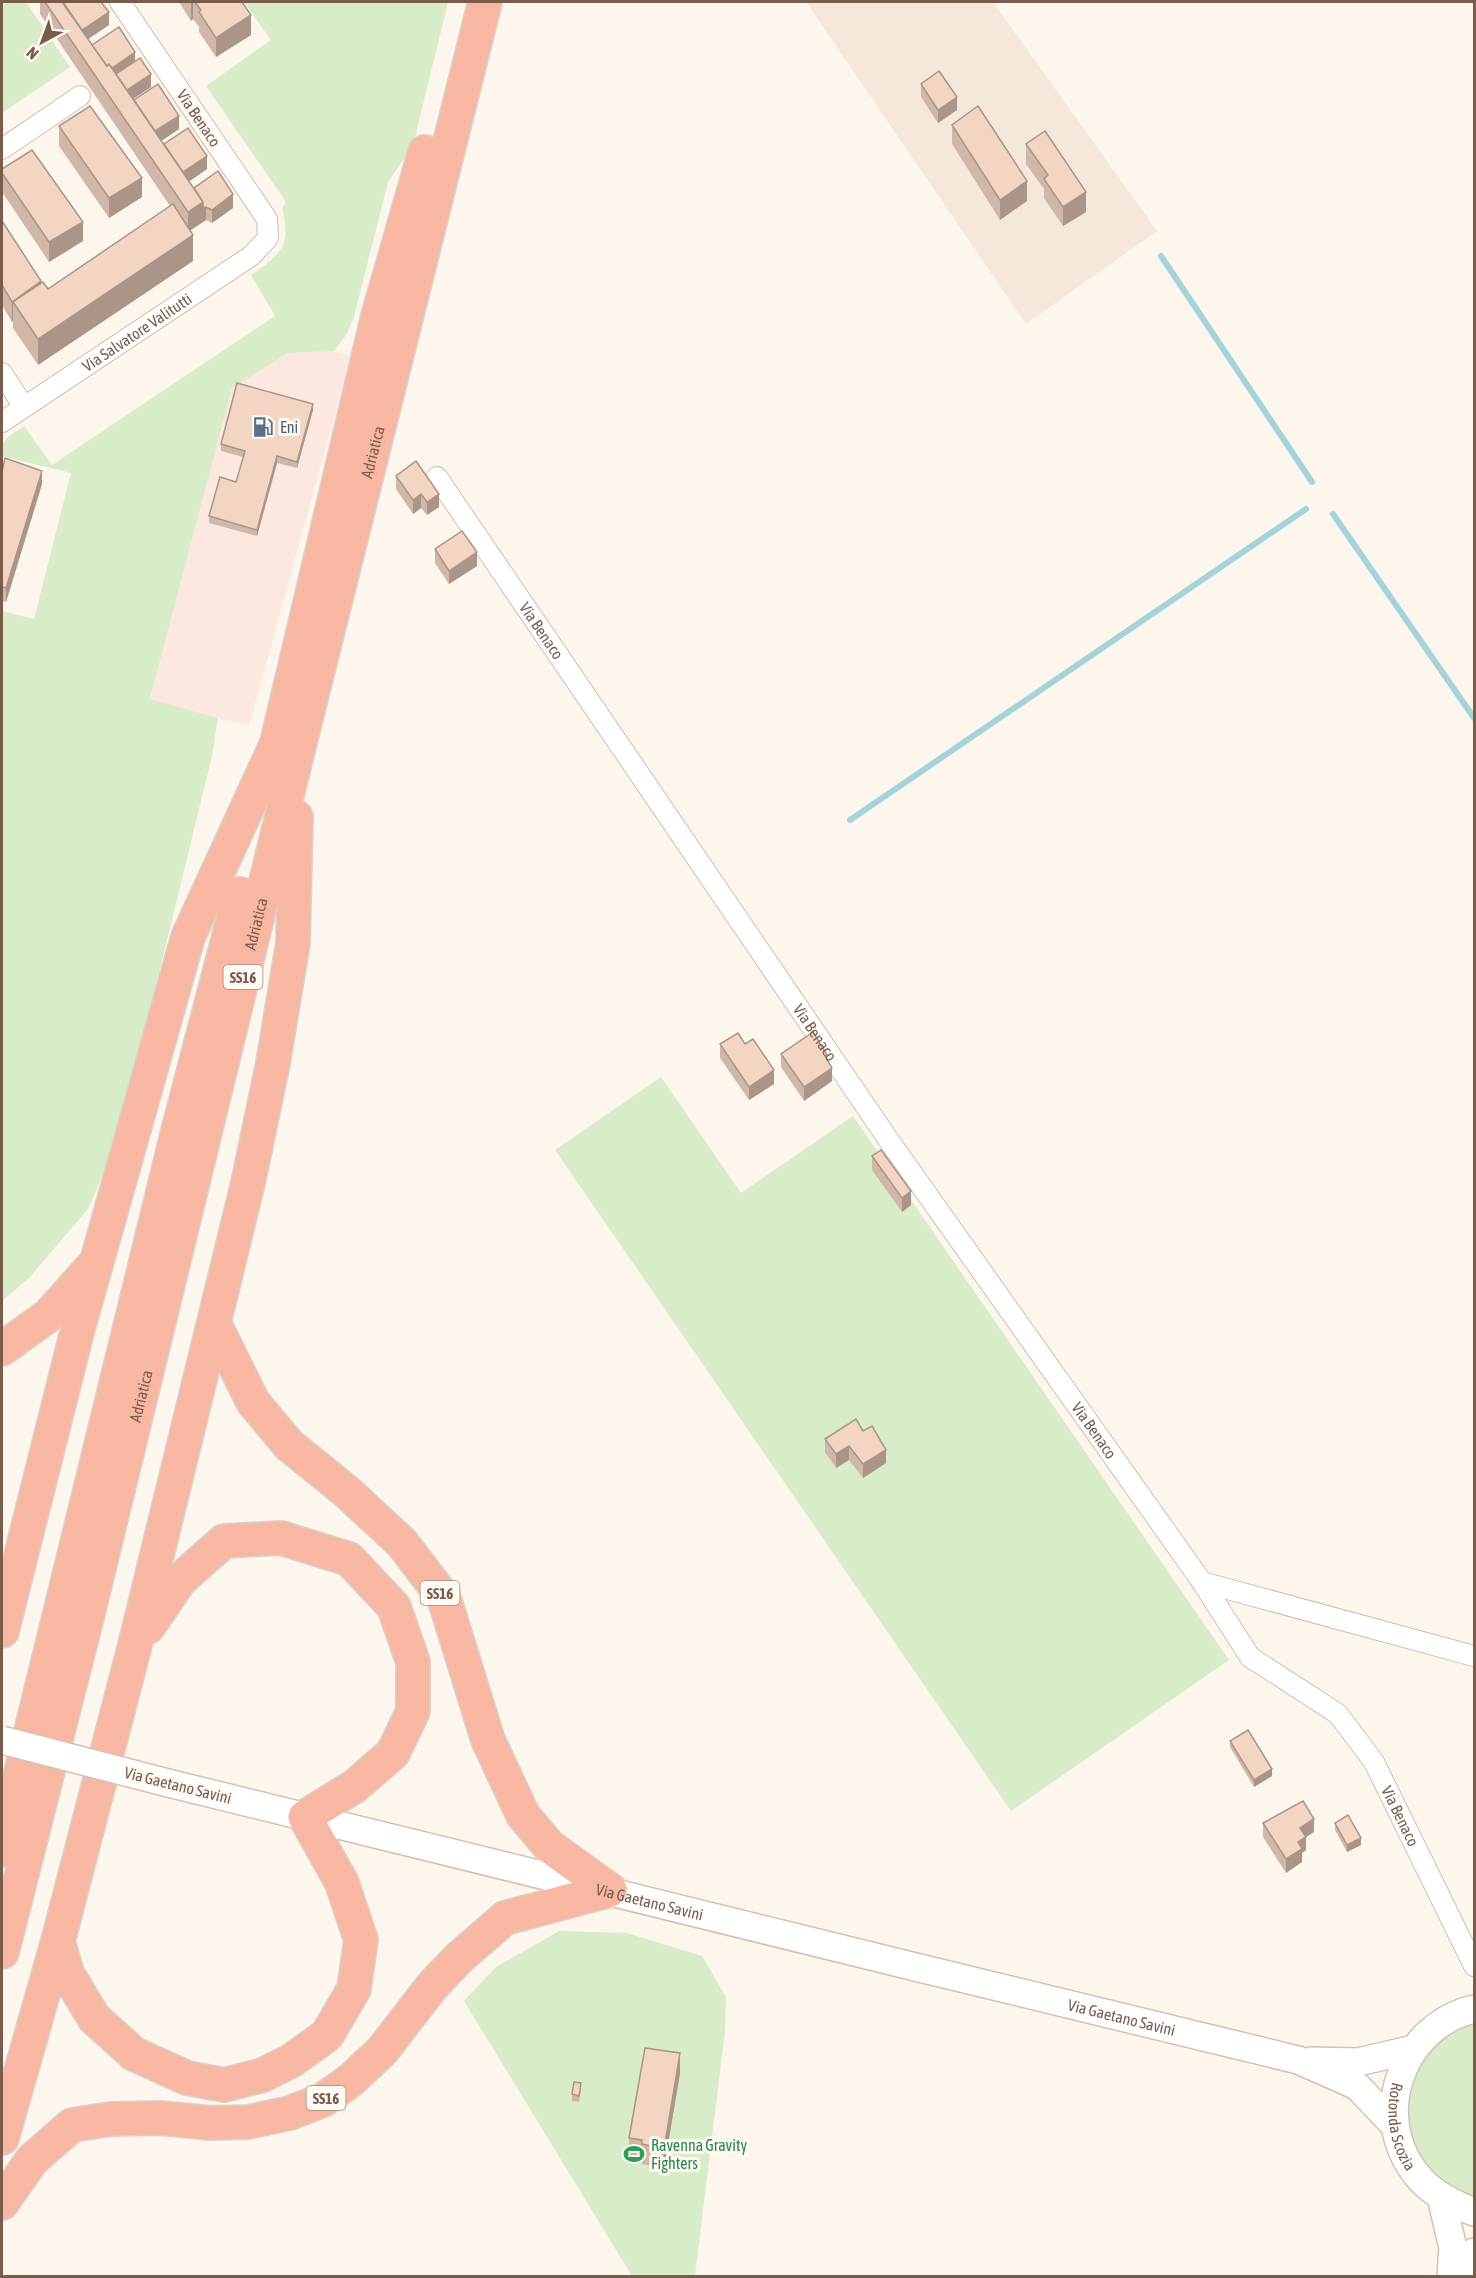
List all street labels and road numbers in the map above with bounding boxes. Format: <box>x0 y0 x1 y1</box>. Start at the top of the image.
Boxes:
street label: Via Benaco <box>173 86 225 150</box>
street label: Via Salvatore Valitutti <box>79 289 195 375</box>
street label: Adriatica <box>357 424 388 480</box>
street label: Via Benaco <box>516 599 567 663</box>
street label: Adriatica <box>241 896 271 952</box>
road number: SS16 <box>224 965 262 989</box>
street label: Via Benaco <box>790 1001 841 1064</box>
street label: Adriatica <box>126 1368 156 1424</box>
street label: Via Benaco <box>1068 1399 1120 1462</box>
road number: SS16 <box>420 1581 460 1605</box>
street label: Via Gaetano Savini <box>123 1763 233 1807</box>
street label: Via Benaco <box>1378 1783 1423 1849</box>
street label: Via Gaetano Savini <box>594 1880 705 1924</box>
street label: Via Gaetano Savini <box>1066 1996 1177 2039</box>
street label: Rotonda Scozia <box>1385 2081 1420 2174</box>
road number: SS16 <box>306 2086 346 2110</box>

